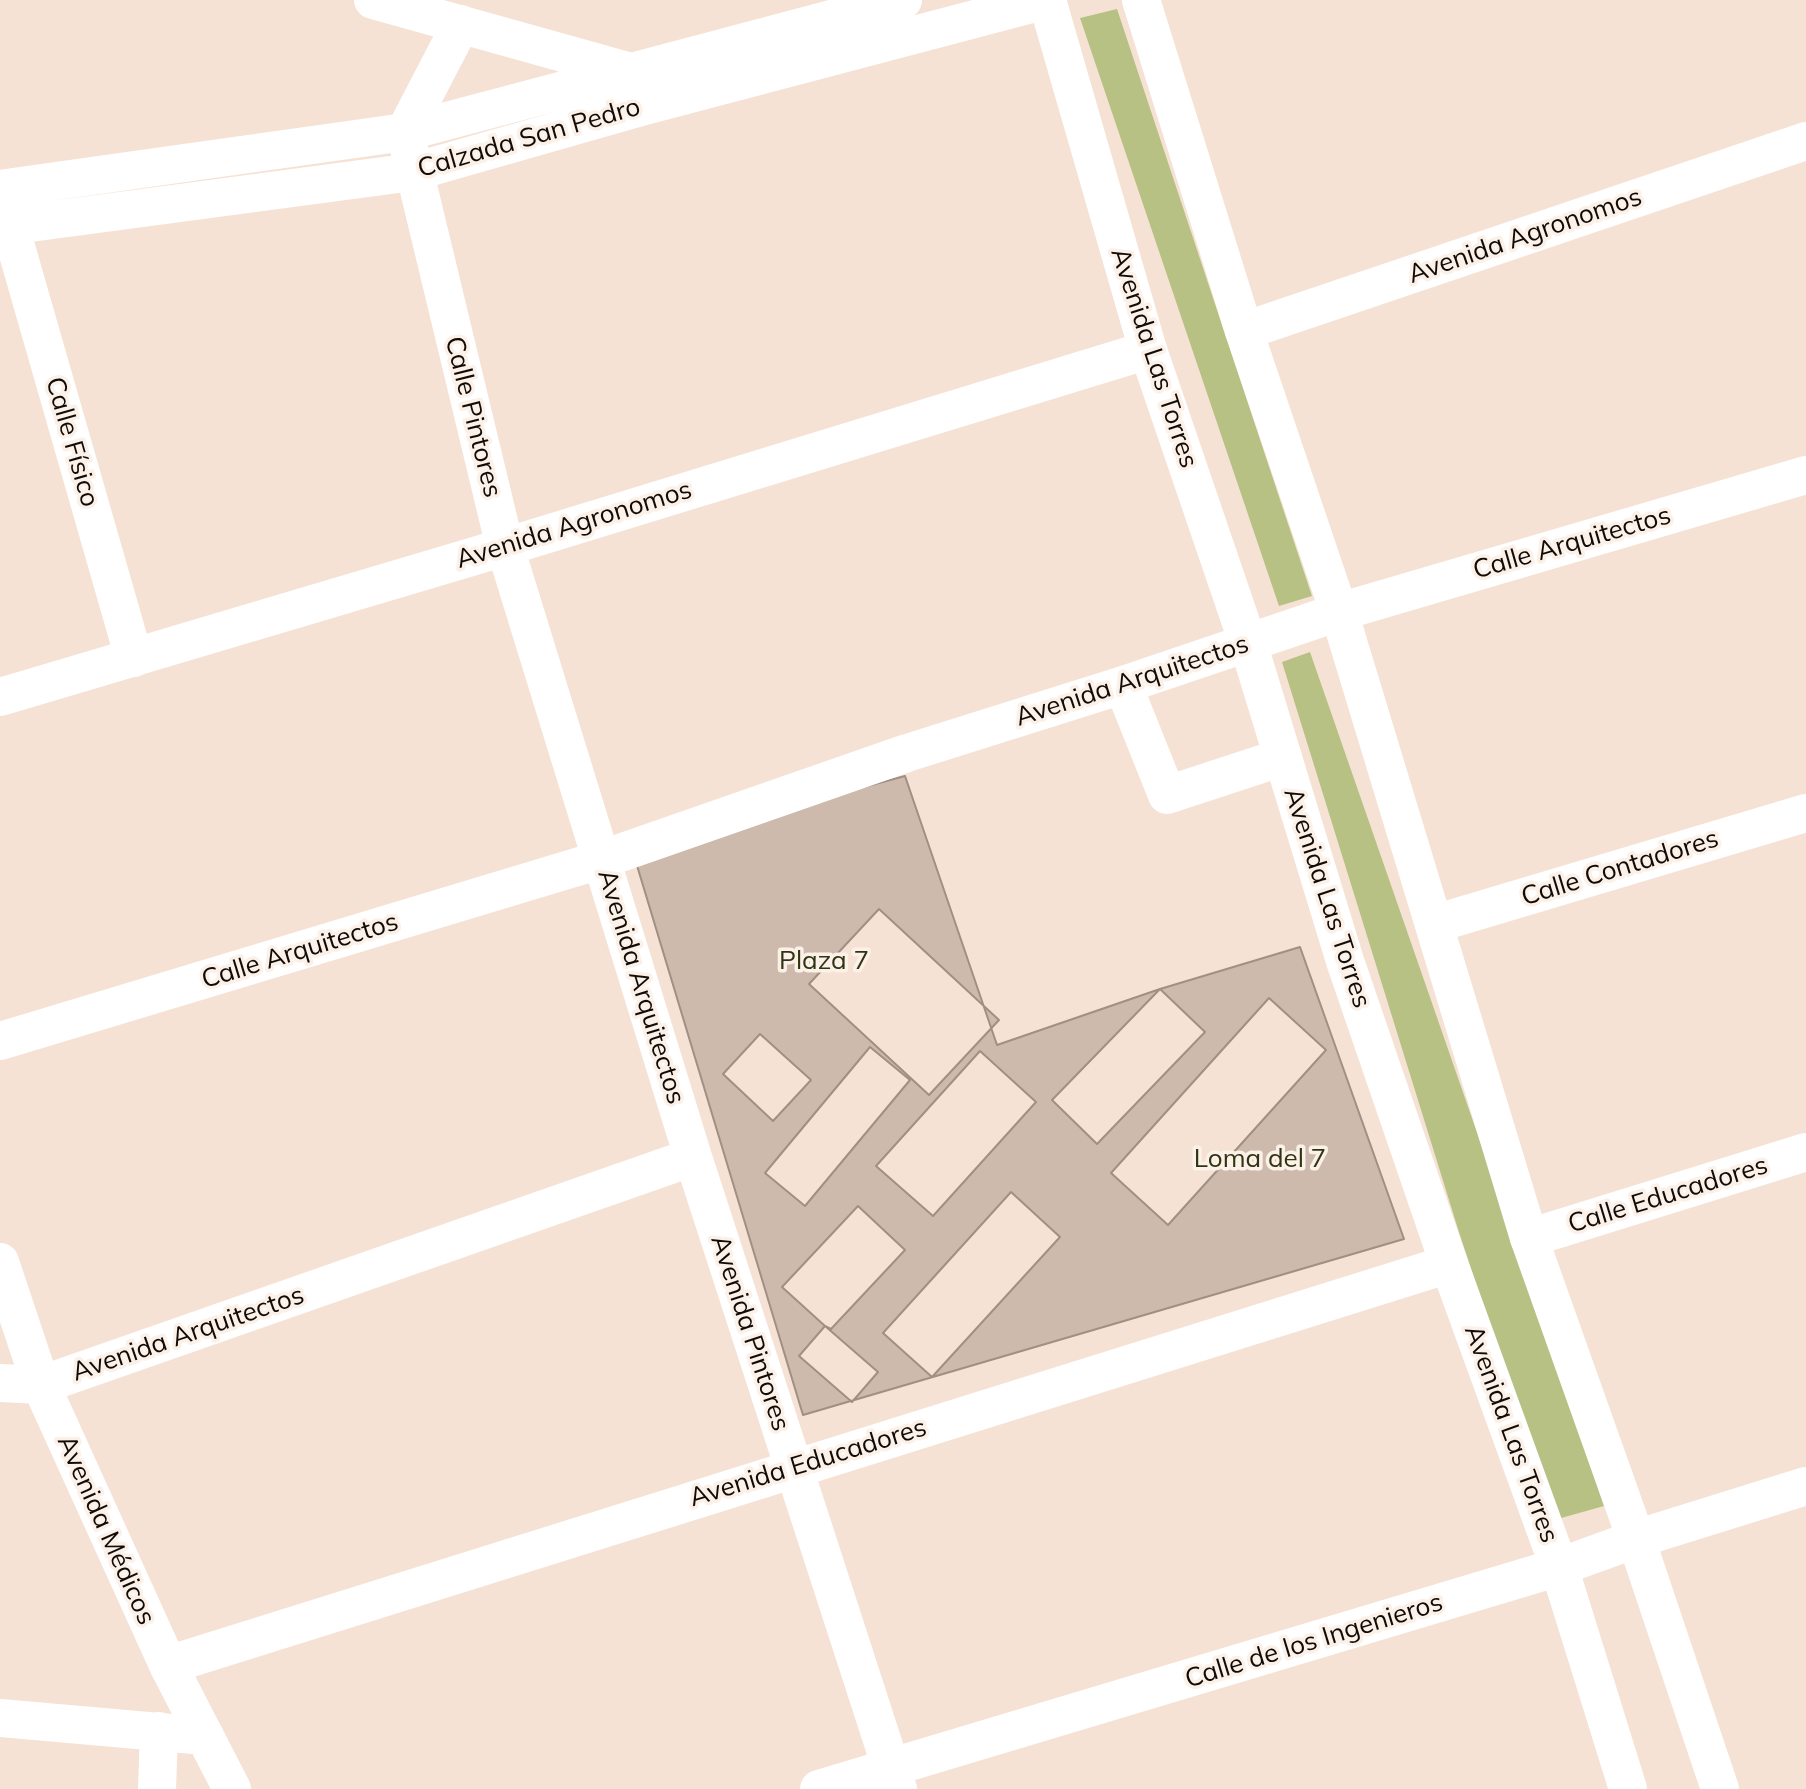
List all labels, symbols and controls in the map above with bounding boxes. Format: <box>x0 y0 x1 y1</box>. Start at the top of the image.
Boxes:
street label: Calzada San Pedro <box>414 91 644 185</box>
street label: Avenida Agronomos <box>1404 181 1646 291</box>
street label: Avenida Las Torres <box>1104 244 1204 472</box>
street label: Calle Pintores <box>438 333 508 501</box>
street label: Calle Físico <box>39 373 105 511</box>
street label: Avenida Agronomos <box>452 474 696 576</box>
street label: Calle Arquitectos <box>1470 500 1674 586</box>
street label: Avenida Arquitectos <box>1011 629 1253 733</box>
street label: Avenida Las Torres <box>1277 784 1377 1012</box>
street label: Calle Contadores <box>1518 823 1722 913</box>
street label: Avenida Arquitectos <box>590 866 692 1108</box>
street label: Calle Arquitectos <box>198 906 402 996</box>
park label: Plaza 7 <box>779 945 869 977</box>
park label: Loma del 7 <box>1194 1143 1326 1175</box>
street label: Calle Educadores <box>1564 1150 1772 1240</box>
street label: Avenida Pintores <box>704 1231 796 1435</box>
street label: Avenida Arquitectos <box>68 1280 308 1388</box>
street label: Avenida Las Torres <box>1457 1321 1565 1547</box>
street label: Avenida Educadores <box>686 1412 930 1514</box>
street label: Avenida Médicos <box>50 1430 162 1630</box>
street label: Calle de los Ingenieros <box>1181 1587 1447 1695</box>

